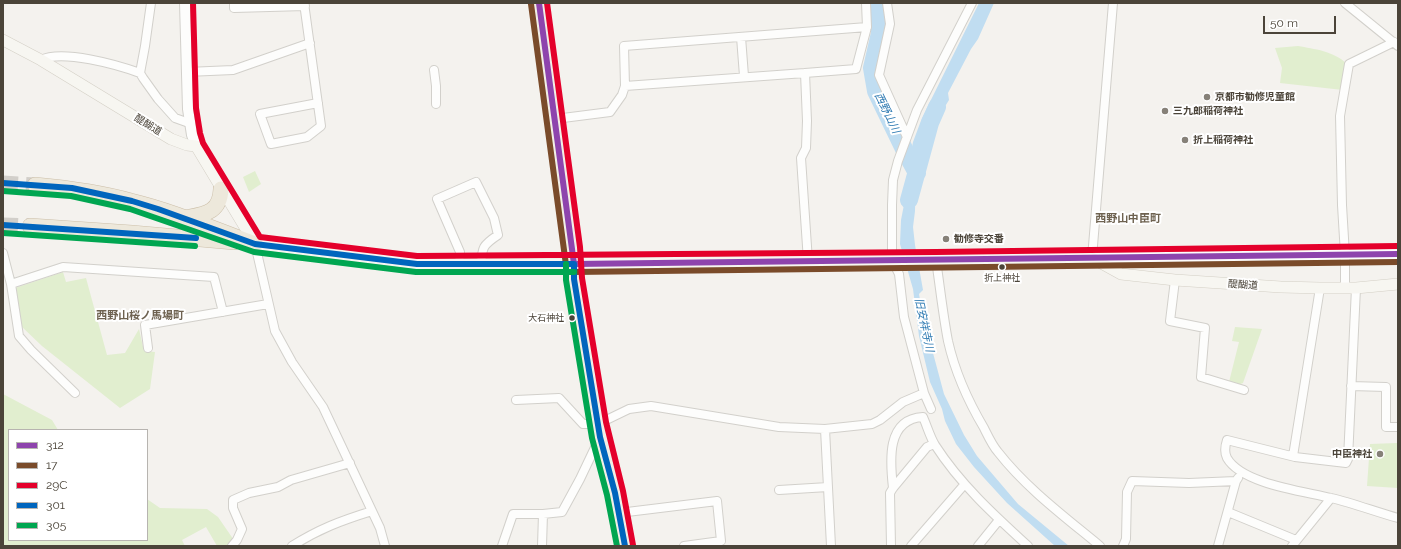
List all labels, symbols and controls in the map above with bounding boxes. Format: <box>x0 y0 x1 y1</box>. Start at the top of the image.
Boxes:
scale bar <box>1265 8 1338 34</box>
text: 50 m <box>1270 16 1298 30</box>
water label: 西野山川 <box>871 90 903 136</box>
place label: 京都市勧修児童館 <box>1215 91 1295 103</box>
marker: 京都市勧修児童館 <box>1202 92 1212 102</box>
place label: 三九郎稲荷神社 <box>1173 105 1243 117</box>
marker: 三九郎稲荷神社 <box>1160 106 1170 116</box>
street label: 醍醐道 <box>132 112 164 138</box>
place label: 折上稲荷神社 <box>1193 134 1253 146</box>
marker: 折上稲荷神社 <box>1180 135 1190 145</box>
district label: 西野山中臣町 <box>1095 212 1161 226</box>
place label: 勧修寺交番 <box>954 233 1004 245</box>
marker: 勧修寺交番 <box>941 234 951 244</box>
marker: 折上神社 <box>997 262 1007 272</box>
place label: 折上神社 <box>984 273 1020 283</box>
street label: 醍醐道 <box>1228 278 1258 292</box>
water label: 旧安祥寺川 <box>912 297 936 353</box>
district label: 西野山桜ノ馬場町 <box>96 309 184 323</box>
place label: 大石神社 <box>528 313 564 323</box>
marker: 大石神社 <box>567 313 577 323</box>
legend <box>8 429 148 541</box>
text: 312 <box>46 438 64 452</box>
place label: 中臣神社 <box>1332 448 1372 460</box>
marker: 中臣神社 <box>1375 449 1385 459</box>
text: 17 <box>46 458 58 472</box>
text: 29C <box>46 478 68 492</box>
text: 301 <box>46 498 65 512</box>
text: 305 <box>46 518 66 532</box>

